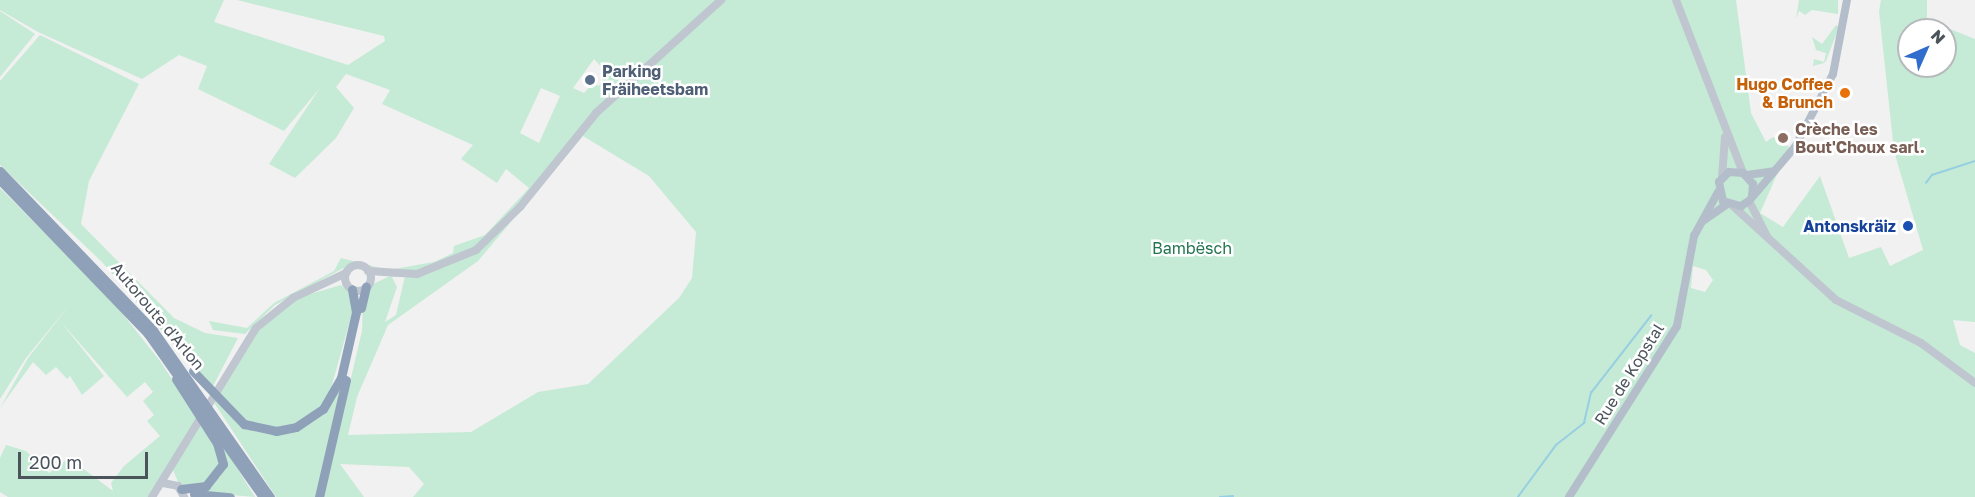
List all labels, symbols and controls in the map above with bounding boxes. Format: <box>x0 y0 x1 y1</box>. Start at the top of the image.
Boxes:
north arrow <box>1897 18 1957 78</box>
text: N <box>1927 25 1950 48</box>
place label: Parking Fräiheetsbam <box>602 61 708 99</box>
marker: Parking Fräiheetsbam <box>583 73 597 87</box>
place label: Hugo Coffee & Brunch <box>1736 74 1833 112</box>
marker: Hugo Coffee & Brunch <box>1838 86 1852 100</box>
place label: Crèche les Bout'Choux sarl. <box>1795 119 1925 157</box>
marker: Crèche les Bout'Choux sarl. <box>1776 131 1790 145</box>
place label: Antonskräiz <box>1803 216 1896 236</box>
marker: Antonskräiz <box>1901 219 1915 233</box>
park label: Bambësch <box>1152 238 1232 258</box>
street label: Autoroute d'Arlon <box>107 258 209 374</box>
street label: Rue de Kopstal <box>1590 320 1668 428</box>
scale bar <box>21 440 152 478</box>
text: 200 m <box>29 451 82 473</box>

